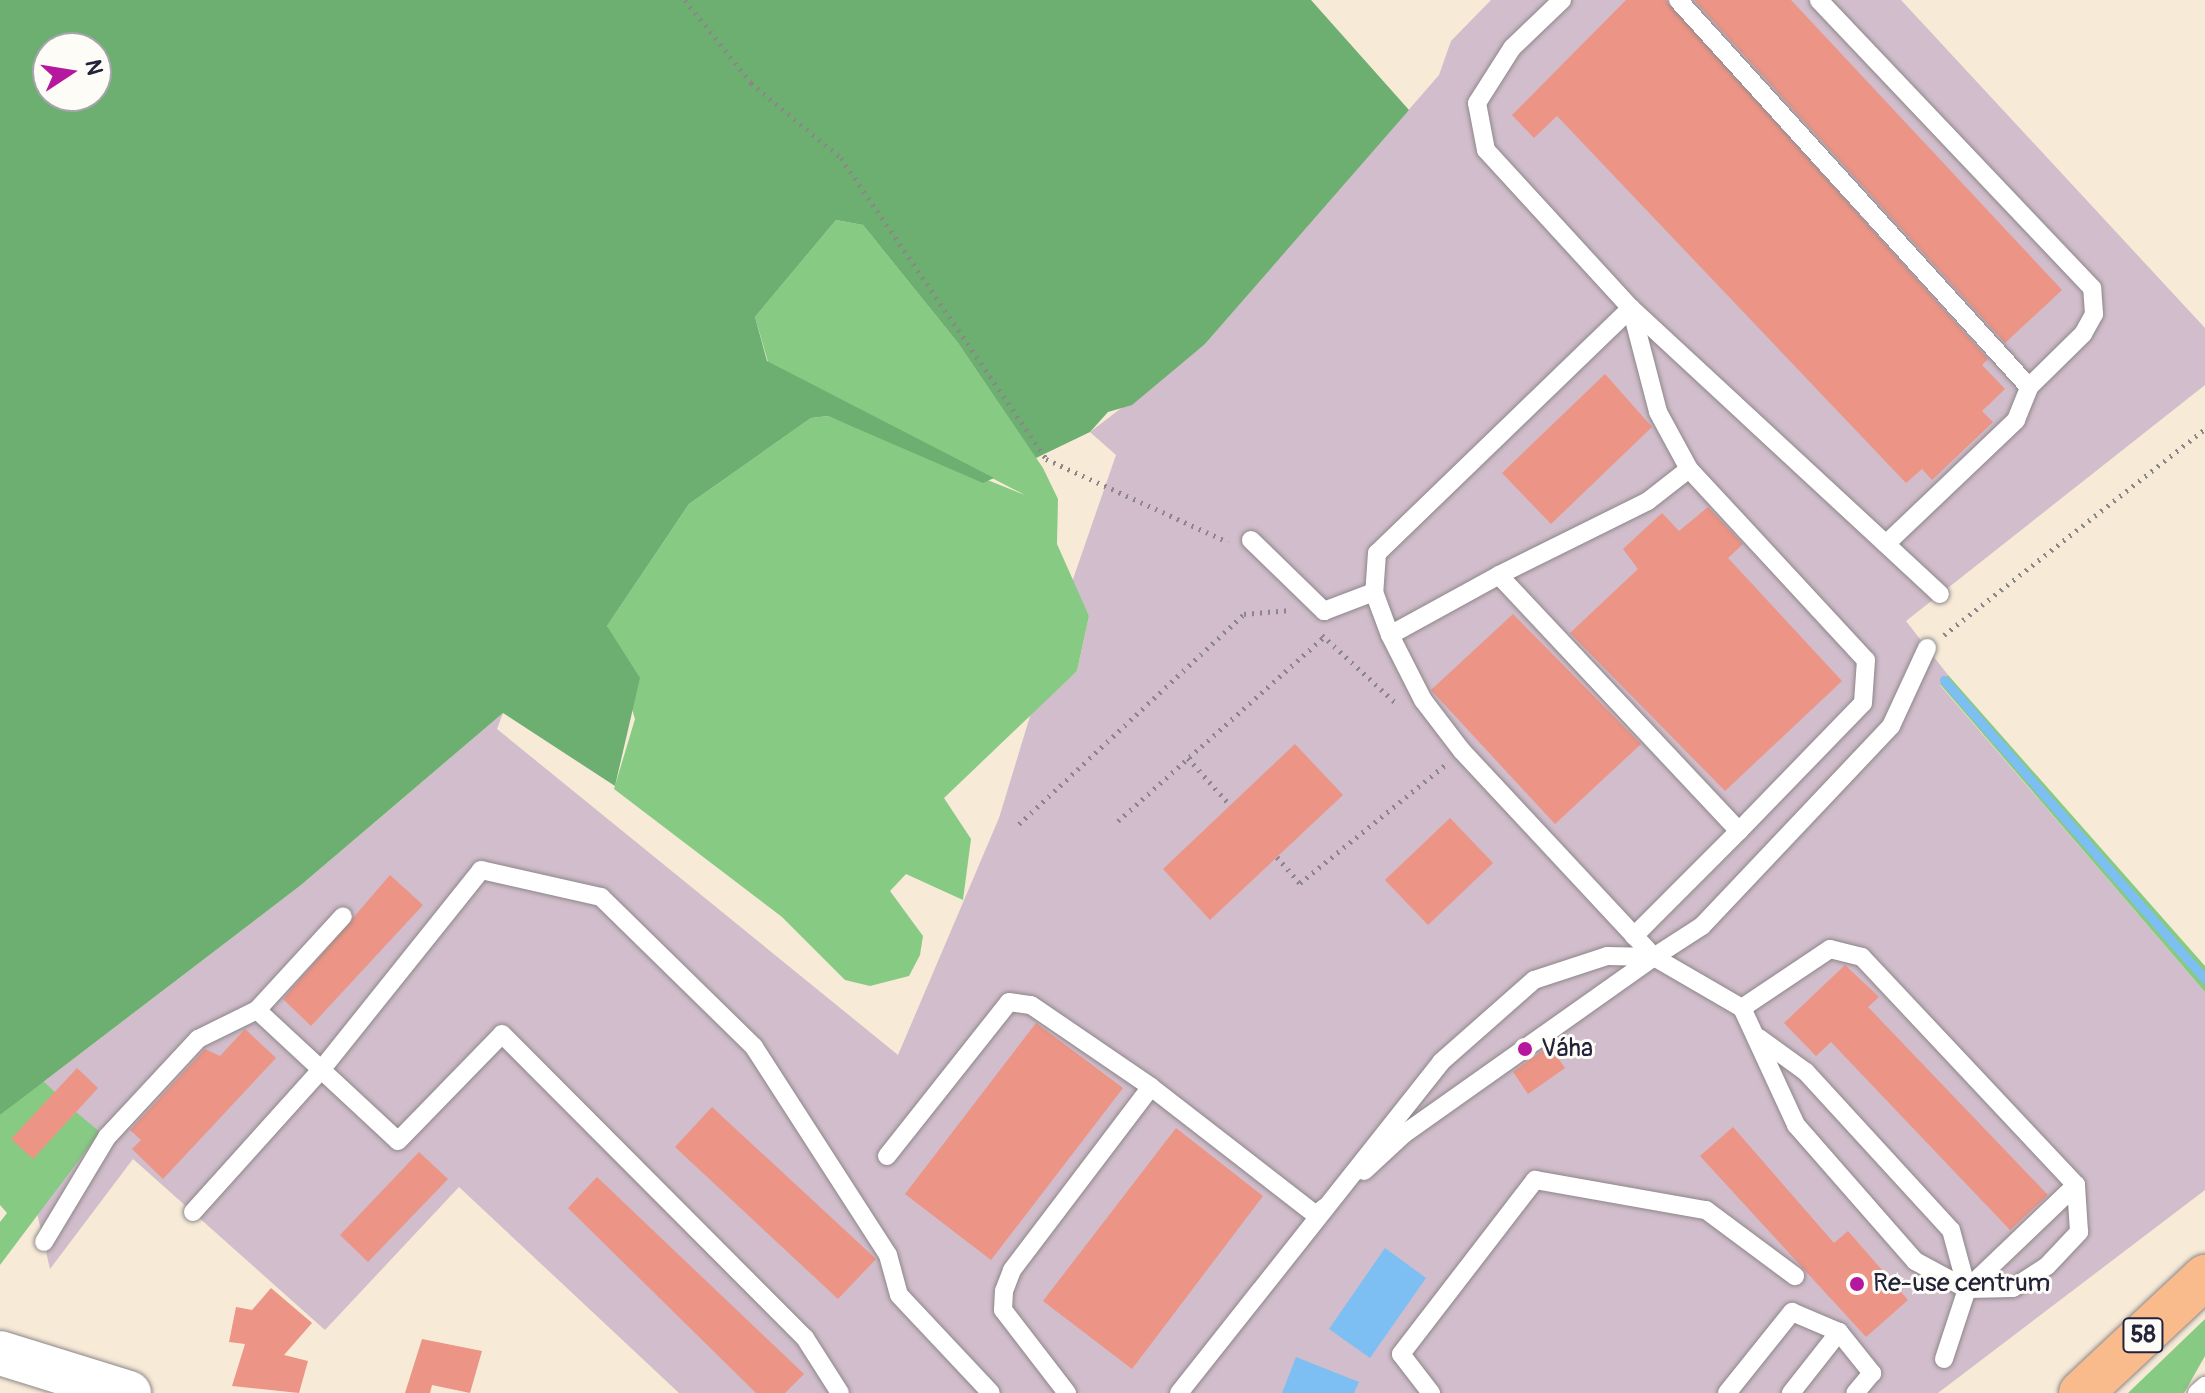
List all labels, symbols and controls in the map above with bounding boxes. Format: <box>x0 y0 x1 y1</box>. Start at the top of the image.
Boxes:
north arrow <box>32 32 112 112</box>
text: N <box>78 57 109 78</box>
place label: Váha <box>1541 1033 1593 1065</box>
marker: Váha <box>1516 1040 1534 1058</box>
place label: Re-use centrum <box>1873 1268 2050 1300</box>
marker: Re-use centrum <box>1848 1275 1866 1293</box>
road number: 58 <box>2121 1315 2165 1355</box>

